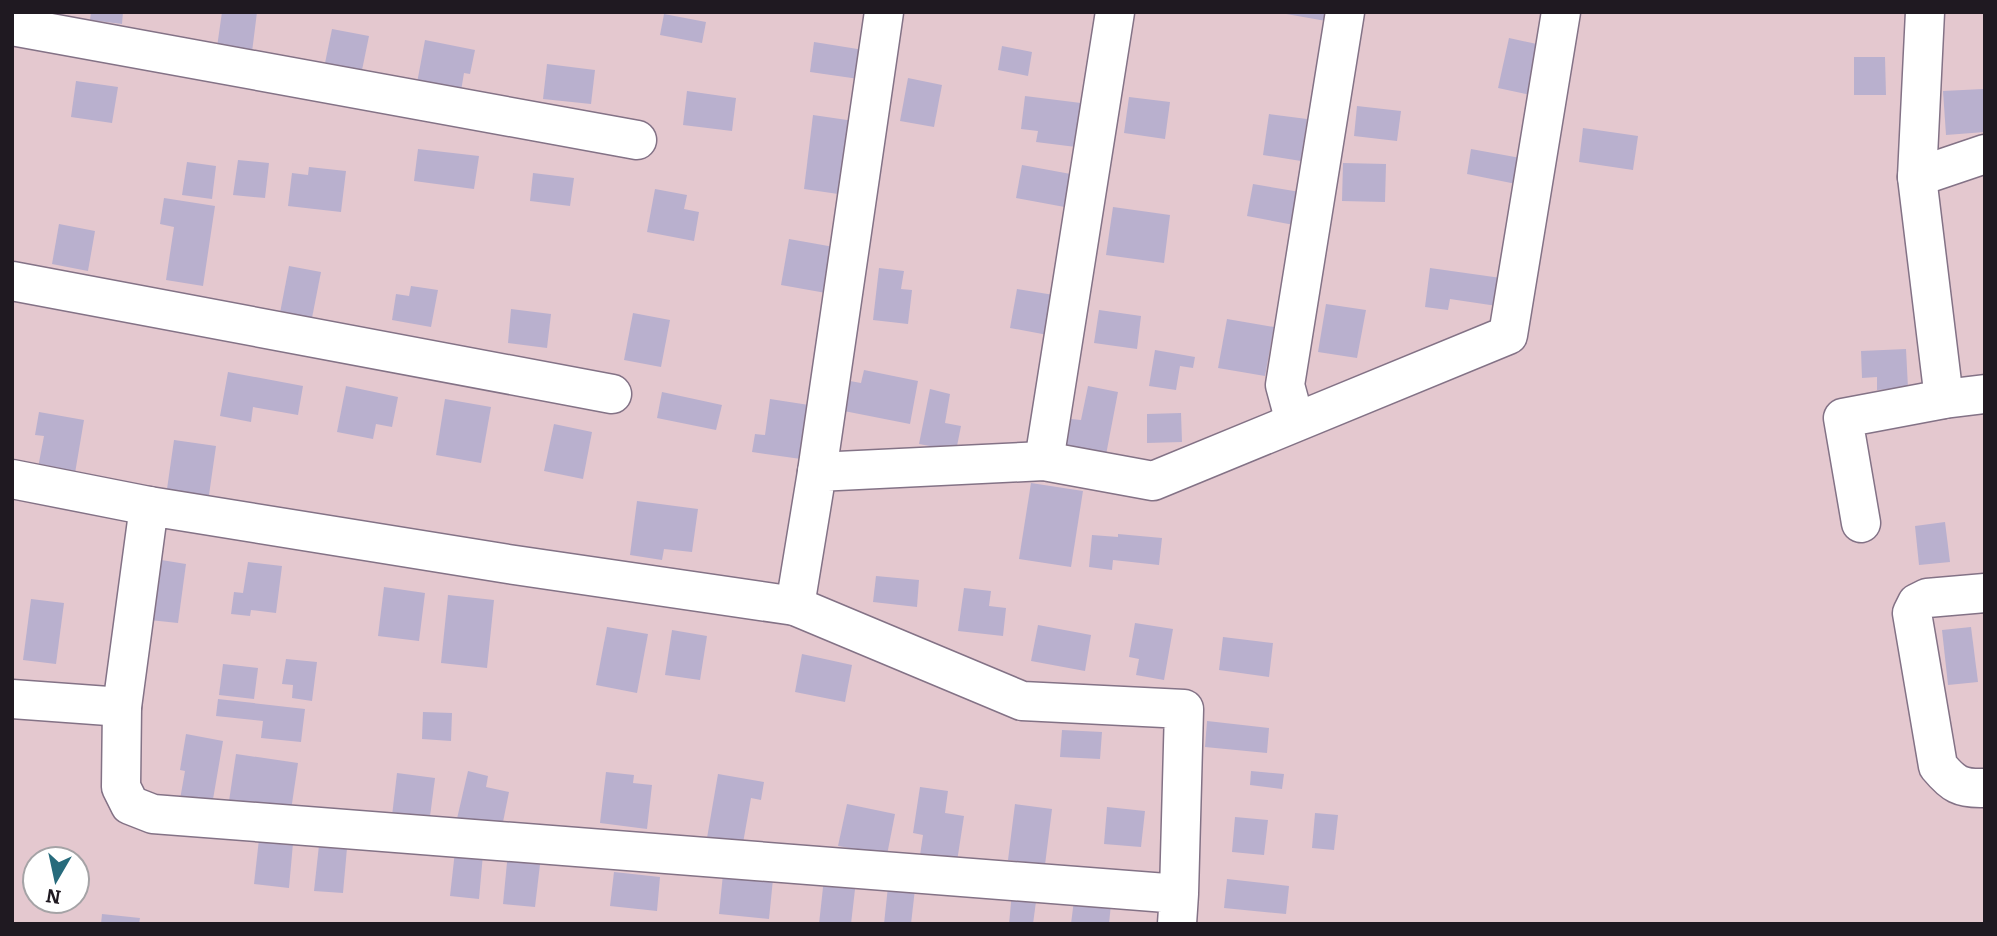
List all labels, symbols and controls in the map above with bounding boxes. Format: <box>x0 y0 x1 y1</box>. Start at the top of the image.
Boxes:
north arrow <box>21 845 91 915</box>
text: N <box>44 884 62 909</box>

